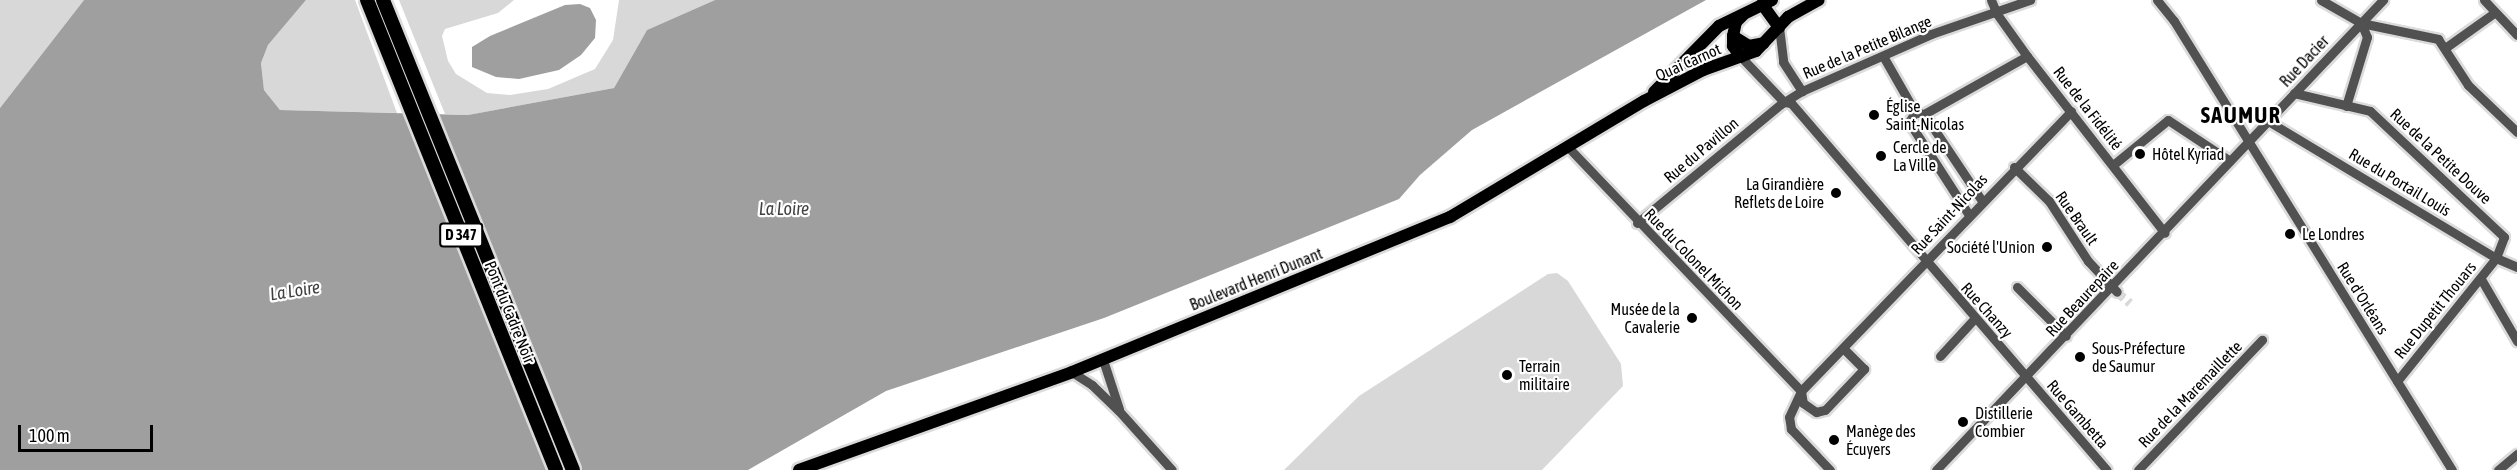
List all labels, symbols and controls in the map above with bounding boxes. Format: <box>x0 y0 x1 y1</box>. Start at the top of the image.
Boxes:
street label: Rue de la Petite Bilange <box>1800 11 1934 83</box>
street label: Rue Dacier <box>2275 31 2333 91</box>
street label: Quai Carnot <box>1652 39 1724 85</box>
street label: Rue de la Fidélité <box>2049 62 2127 154</box>
place label: Église Saint-Nicolas <box>1886 96 1964 134</box>
district label: SAUMUR <box>2201 103 2281 129</box>
street label: Rue de la Petite Douve <box>2386 104 2496 208</box>
marker: Église Saint-Nicolas <box>1867 108 1881 122</box>
street label: Rue du Pavillon <box>1660 113 1742 187</box>
place label: Cercle de La Ville <box>1893 137 1946 175</box>
place label: Hôtel Kyriad <box>2152 144 2224 164</box>
street label: Rue du Portail Louis <box>2346 144 2454 220</box>
marker: Hôtel Kyriad <box>2133 147 2147 161</box>
marker: Cercle de La Ville <box>1874 149 1888 163</box>
street label: Rue Saint-Nicolas <box>1907 170 1991 258</box>
place label: La Girandière Reflets de Loire <box>1734 174 1824 212</box>
marker: La Girandière Reflets de Loire <box>1829 186 1843 200</box>
street label: Rue Brault <box>2052 187 2102 249</box>
water label: La Loire <box>759 198 809 220</box>
street label: Rue du Colonel Michon <box>1641 204 1747 314</box>
road number: D 347 <box>438 223 484 247</box>
place label: Le Londres <box>2302 224 2364 244</box>
marker: Le Londres <box>2283 227 2297 241</box>
place label: Société l'Union <box>1947 237 2035 257</box>
marker: Société l'Union <box>2040 240 2054 254</box>
street label: Boulevard Henri Dunant <box>1187 244 1325 314</box>
street label: Rue Beaurepaire <box>2042 256 2122 340</box>
street label: Pont du Cadre Noir <box>481 258 539 366</box>
street label: Rue d'Orléans <box>2333 258 2393 338</box>
street label: Rue Dupetit Thouars <box>2390 258 2480 362</box>
water label: La Loire <box>268 276 322 306</box>
street label: Rue Chanzy <box>1957 278 2017 342</box>
place label: Musée de la Cavalerie <box>1611 299 1680 337</box>
marker: Musée de la Cavalerie <box>1685 311 1699 325</box>
street label: Rue de la Maremaillette <box>2134 337 2246 451</box>
place label: Sous-Préfecture de Saumur <box>2092 338 2185 376</box>
marker: Sous-Préfecture de Saumur <box>2073 350 2087 364</box>
place label: Terrain militaire <box>1519 356 1570 394</box>
marker: Terrain militaire <box>1500 368 1514 382</box>
street label: Rue Gambetta <box>2043 376 2113 452</box>
place label: Distillerie Combier <box>1975 403 2033 441</box>
scale bar <box>21 413 156 451</box>
marker: Distillerie Combier <box>1956 415 1970 429</box>
place label: Manège des Écuyers <box>1846 421 1916 459</box>
text: 100 m <box>29 425 70 446</box>
marker: Manège des Écuyers <box>1827 433 1841 447</box>

